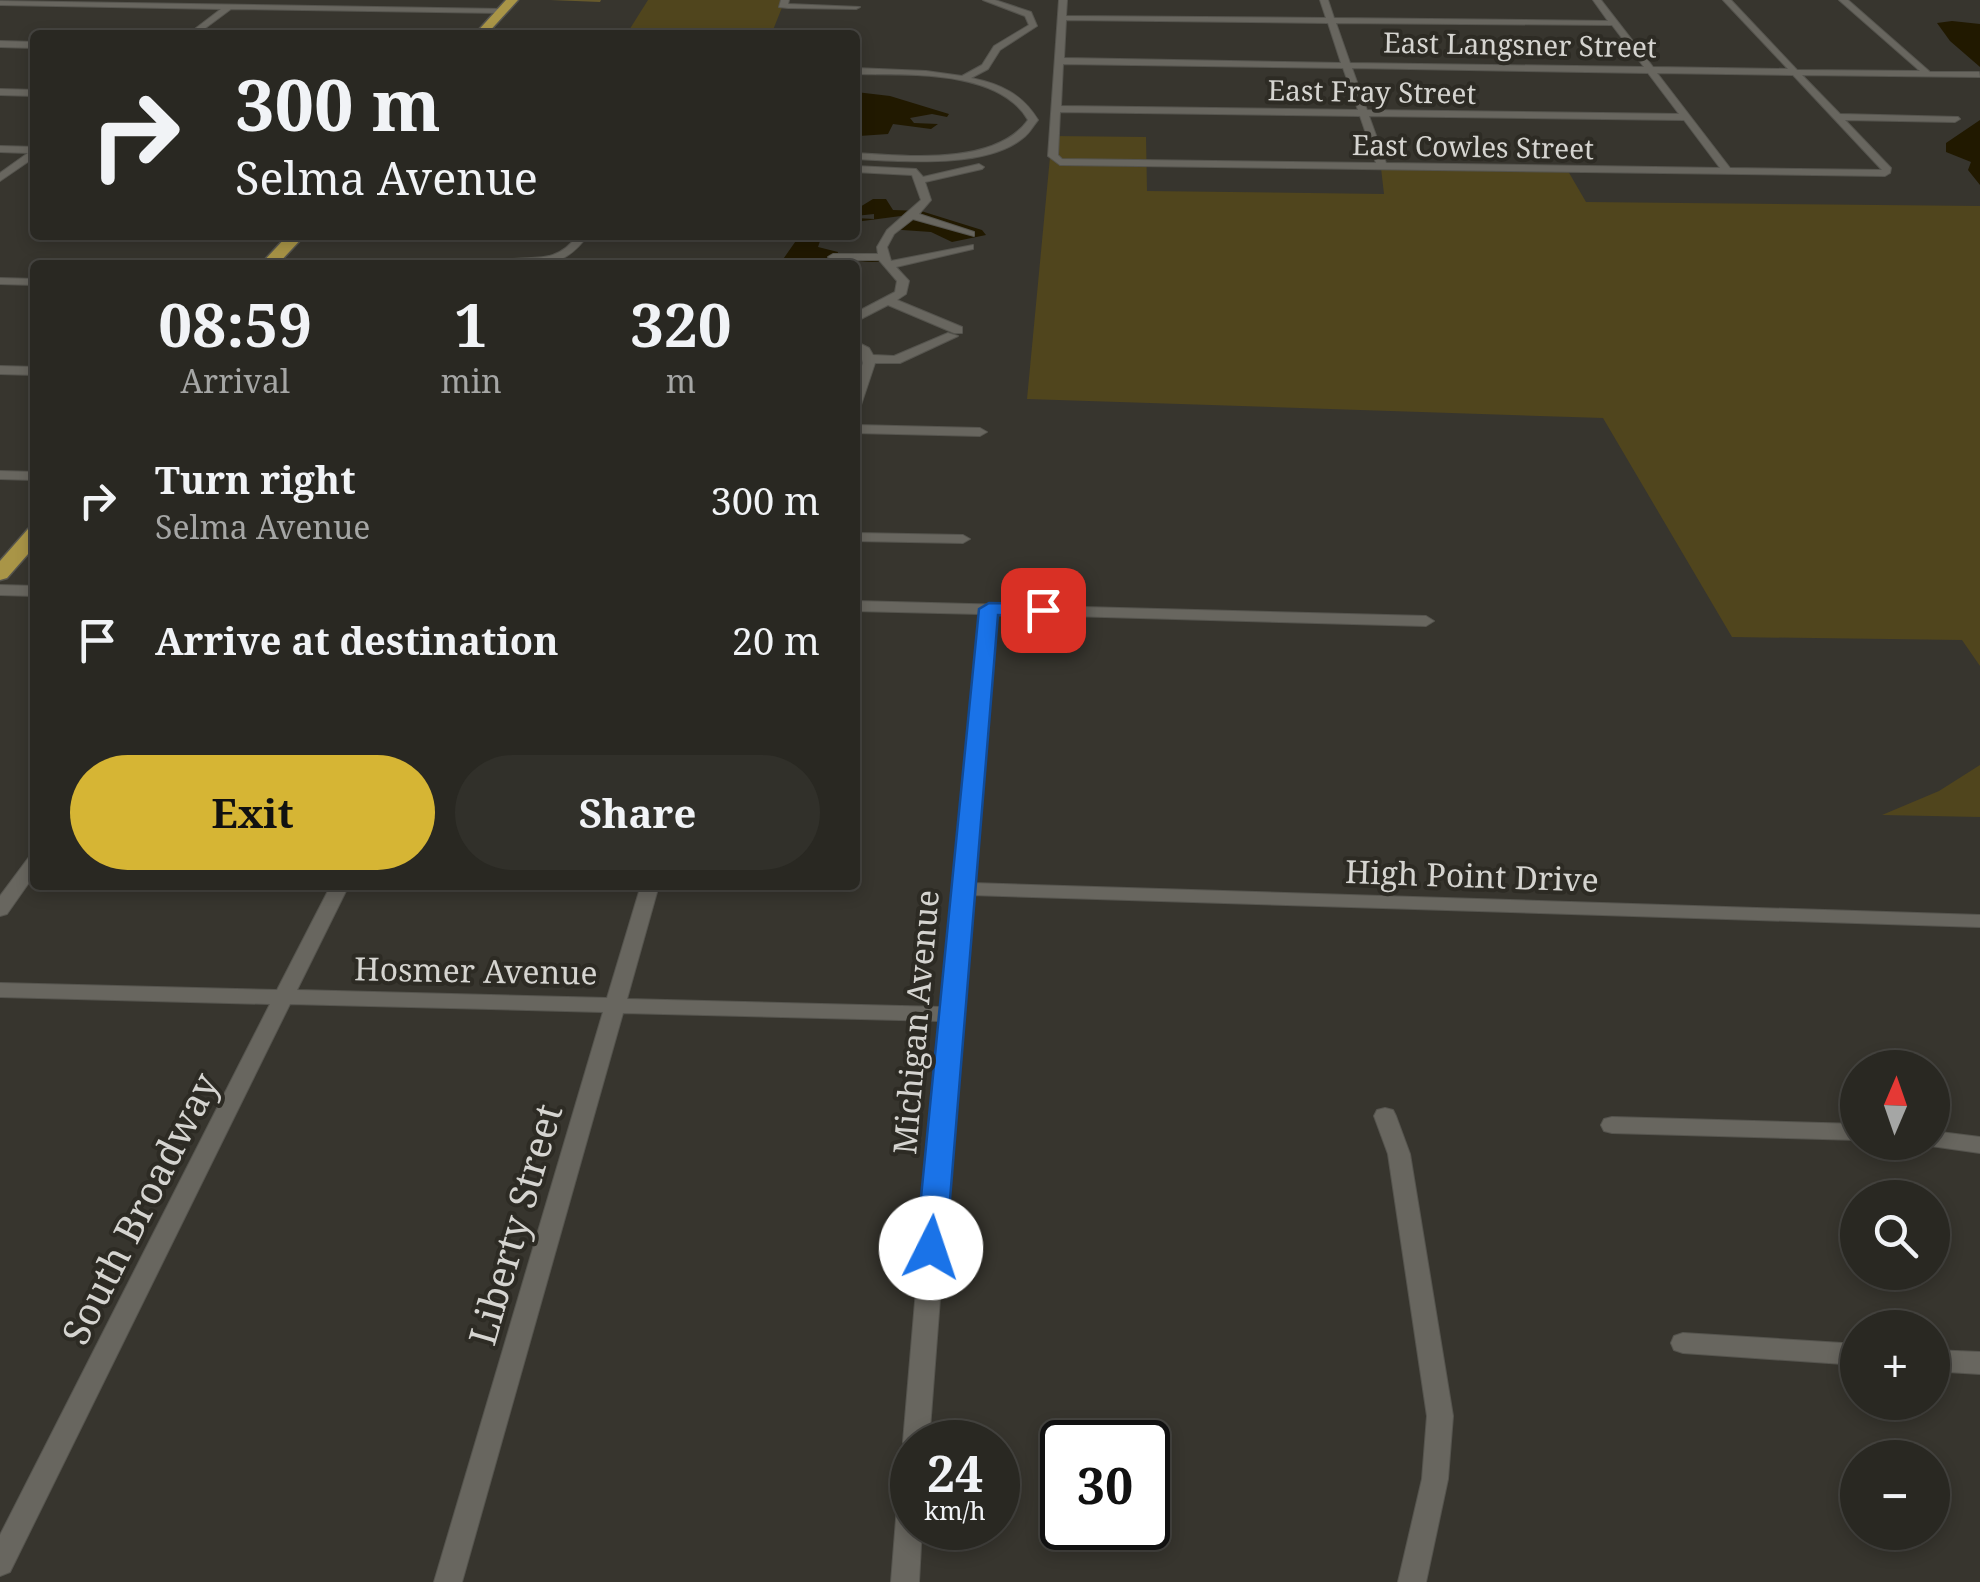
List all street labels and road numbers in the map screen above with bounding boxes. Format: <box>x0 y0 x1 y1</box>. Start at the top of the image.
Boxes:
street label: East Langsner Street <box>1383 23 1657 65</box>
street label: East Fray Street <box>1267 70 1477 112</box>
street label: East Cowles Street <box>1352 125 1595 167</box>
street label: High Point Drive <box>1344 849 1600 901</box>
street label: Michigan Avenue <box>882 888 948 1156</box>
street label: Hosmer Avenue <box>354 946 598 994</box>
street label: South Broadway <box>48 1063 230 1353</box>
street label: Liberty Street <box>455 1098 573 1350</box>

